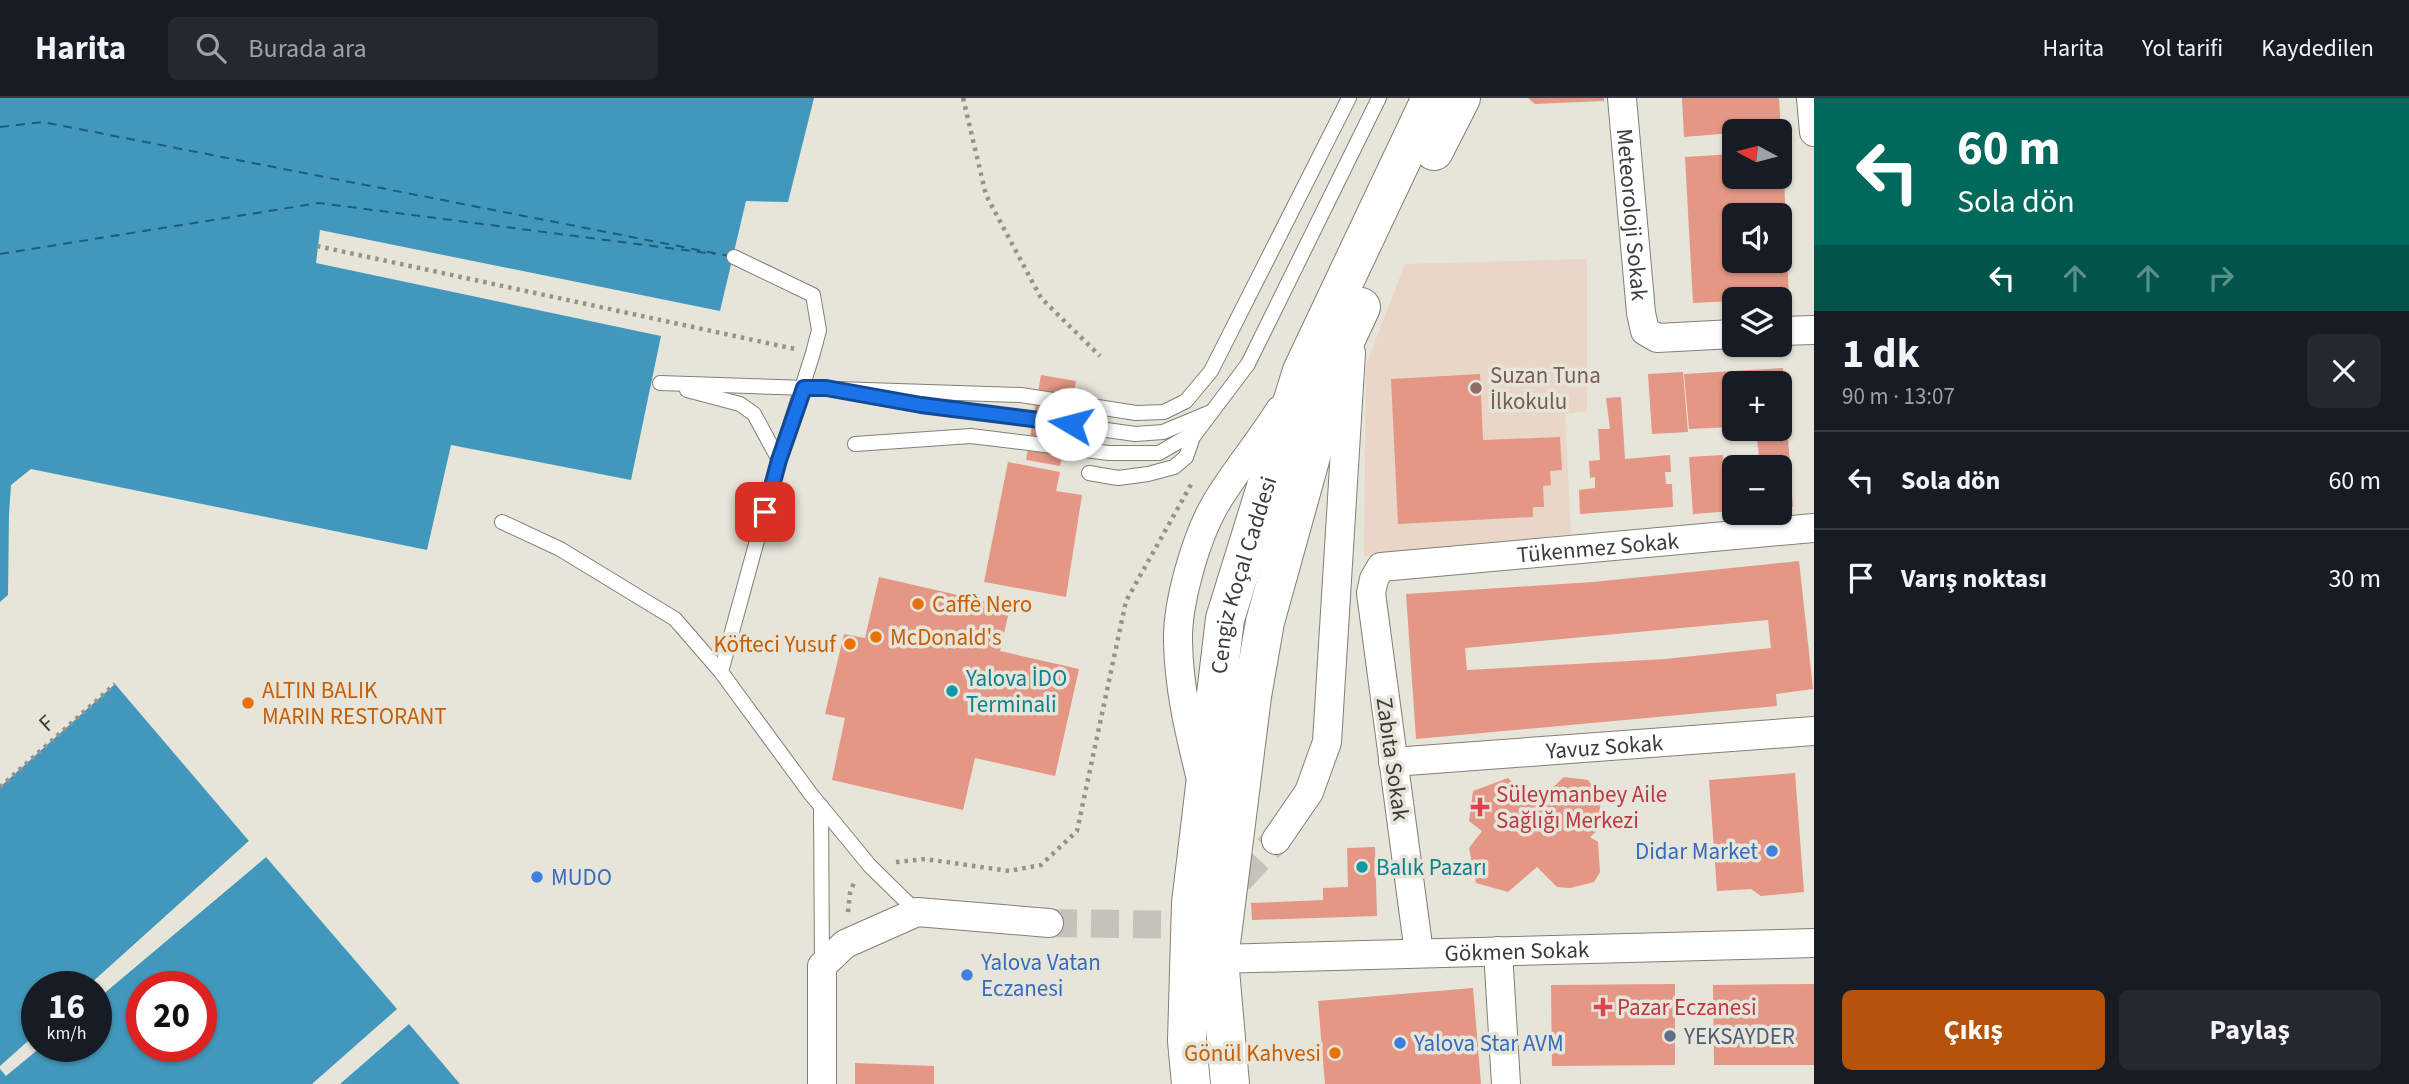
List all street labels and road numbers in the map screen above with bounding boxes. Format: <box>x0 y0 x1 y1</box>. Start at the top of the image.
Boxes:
street label: Meteoroloji Sokak <box>1608 127 1656 303</box>
street label: Cengiz Koçal Caddesi <box>1203 472 1285 676</box>
street label: Tükenmez Sokak <box>1515 524 1681 572</box>
street label: Zabıta Sokak <box>1368 695 1418 824</box>
street label: F <box>31 707 62 739</box>
street label: Yavuz Sokak <box>1544 726 1665 768</box>
street label: Gökmen Sokak <box>1444 933 1590 970</box>

